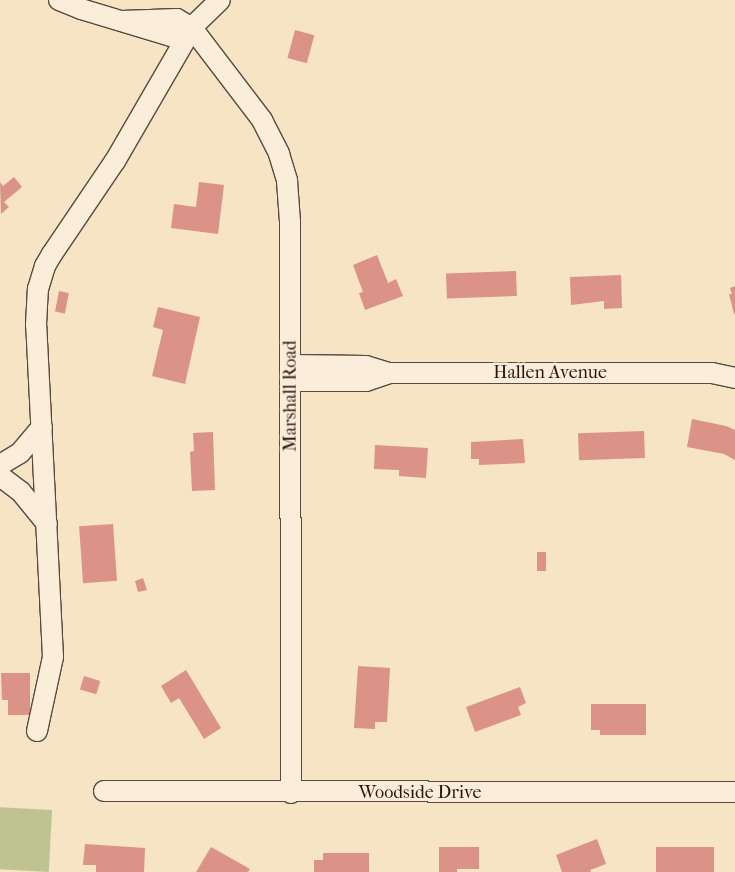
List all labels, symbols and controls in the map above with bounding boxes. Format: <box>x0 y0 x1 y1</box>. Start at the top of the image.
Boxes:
street label: Marshall Road <box>280 340 302 452</box>
street label: Hallen Avenue <box>493 362 607 384</box>
street label: Woodside Drive <box>359 782 481 804</box>

